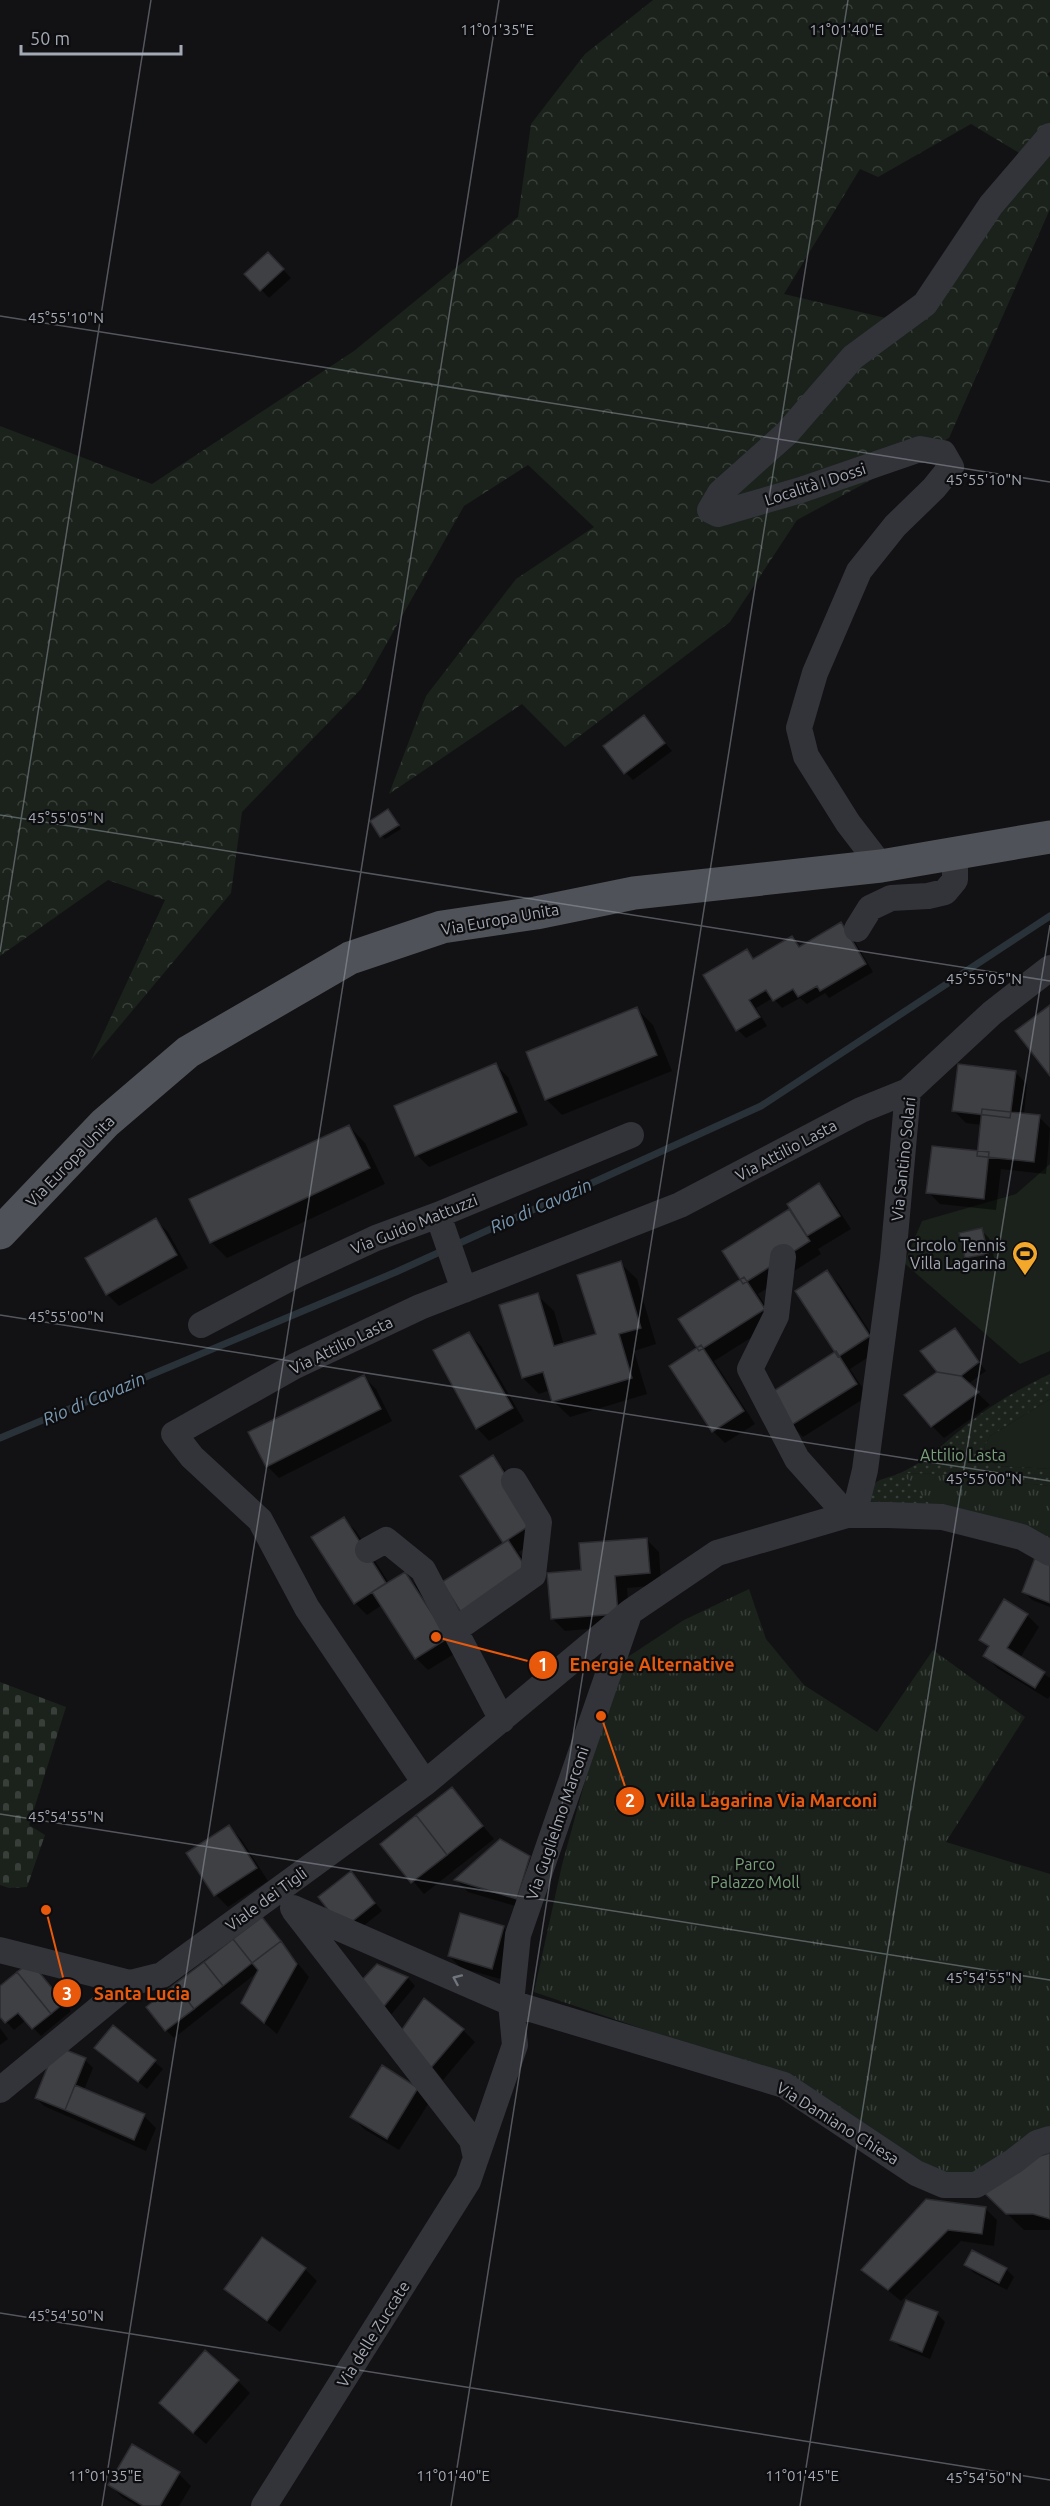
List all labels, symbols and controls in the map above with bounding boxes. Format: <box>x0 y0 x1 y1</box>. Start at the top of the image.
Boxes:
scale bar <box>21 18 182 56</box>
text: 11°01'35"E <box>460 21 534 38</box>
text: 11°01'40"E <box>809 21 883 38</box>
text: 50 m <box>30 28 70 48</box>
text: 45°55'10"N <box>28 309 104 326</box>
street label: Località I Dossi <box>762 459 868 509</box>
text: 45°55'10"N <box>946 471 1022 488</box>
text: 45°55'05"N <box>28 809 104 826</box>
street label: Via Europa Unita <box>440 900 560 938</box>
text: 45°55'05"N <box>946 970 1022 987</box>
street label: Via Santino Solari <box>888 1096 918 1222</box>
street label: Via Europa Unita <box>22 1112 118 1210</box>
street label: Via Attilio Lasta <box>732 1116 840 1184</box>
water label: Rio di Cavazin <box>487 1174 595 1236</box>
street label: Via Guido Mattuzzi <box>348 1190 480 1258</box>
place label: Circolo Tennis Villa Lagarina <box>906 1236 1006 1272</box>
sports icon: Circolo Tennis Villa Lagarina <box>1010 1239 1040 1277</box>
text: 45°55'00"N <box>28 1308 104 1325</box>
street label: Via Attilio Lasta <box>287 1312 395 1378</box>
water label: Rio di Cavazin <box>39 1367 148 1429</box>
park label: Attilio Lasta <box>920 1446 1006 1464</box>
text: 45°55'00"N <box>946 1470 1022 1487</box>
callout: Energie Alternative <box>528 1647 747 1683</box>
text: 1 <box>538 1654 548 1674</box>
text: Energie Alternative <box>569 1654 735 1674</box>
street label: Via Guglielmo Marconi <box>522 1744 592 1902</box>
callout: Villa Lagarina Via Marconi <box>615 1783 890 1819</box>
text: 2 <box>625 1790 635 1810</box>
text: Villa Lagarina Via Marconi <box>657 1790 877 1810</box>
text: 45°54'55"N <box>28 1808 104 1825</box>
park label: Parco Palazzo Moll <box>710 1855 800 1891</box>
street label: Viale dei Tigli <box>222 1864 310 1934</box>
text: 45°54'55"N <box>946 1969 1022 1986</box>
one-way arrow <box>452 1974 463 1986</box>
callout: Santa Lucia <box>52 1975 202 2011</box>
text: 3 <box>62 1983 72 2003</box>
text: Santa Lucia <box>94 1983 190 2003</box>
street label: Via Damiano Chiesa <box>773 2078 903 2168</box>
street label: Via delle Zuccate <box>333 2278 413 2390</box>
text: 45°54'50"N <box>28 2307 104 2324</box>
text: 11°01'35"E <box>68 2467 142 2484</box>
text: 11°01'40"E <box>416 2467 490 2484</box>
text: 11°01'45"E <box>765 2467 839 2484</box>
text: 45°54'50"N <box>946 2469 1022 2486</box>

